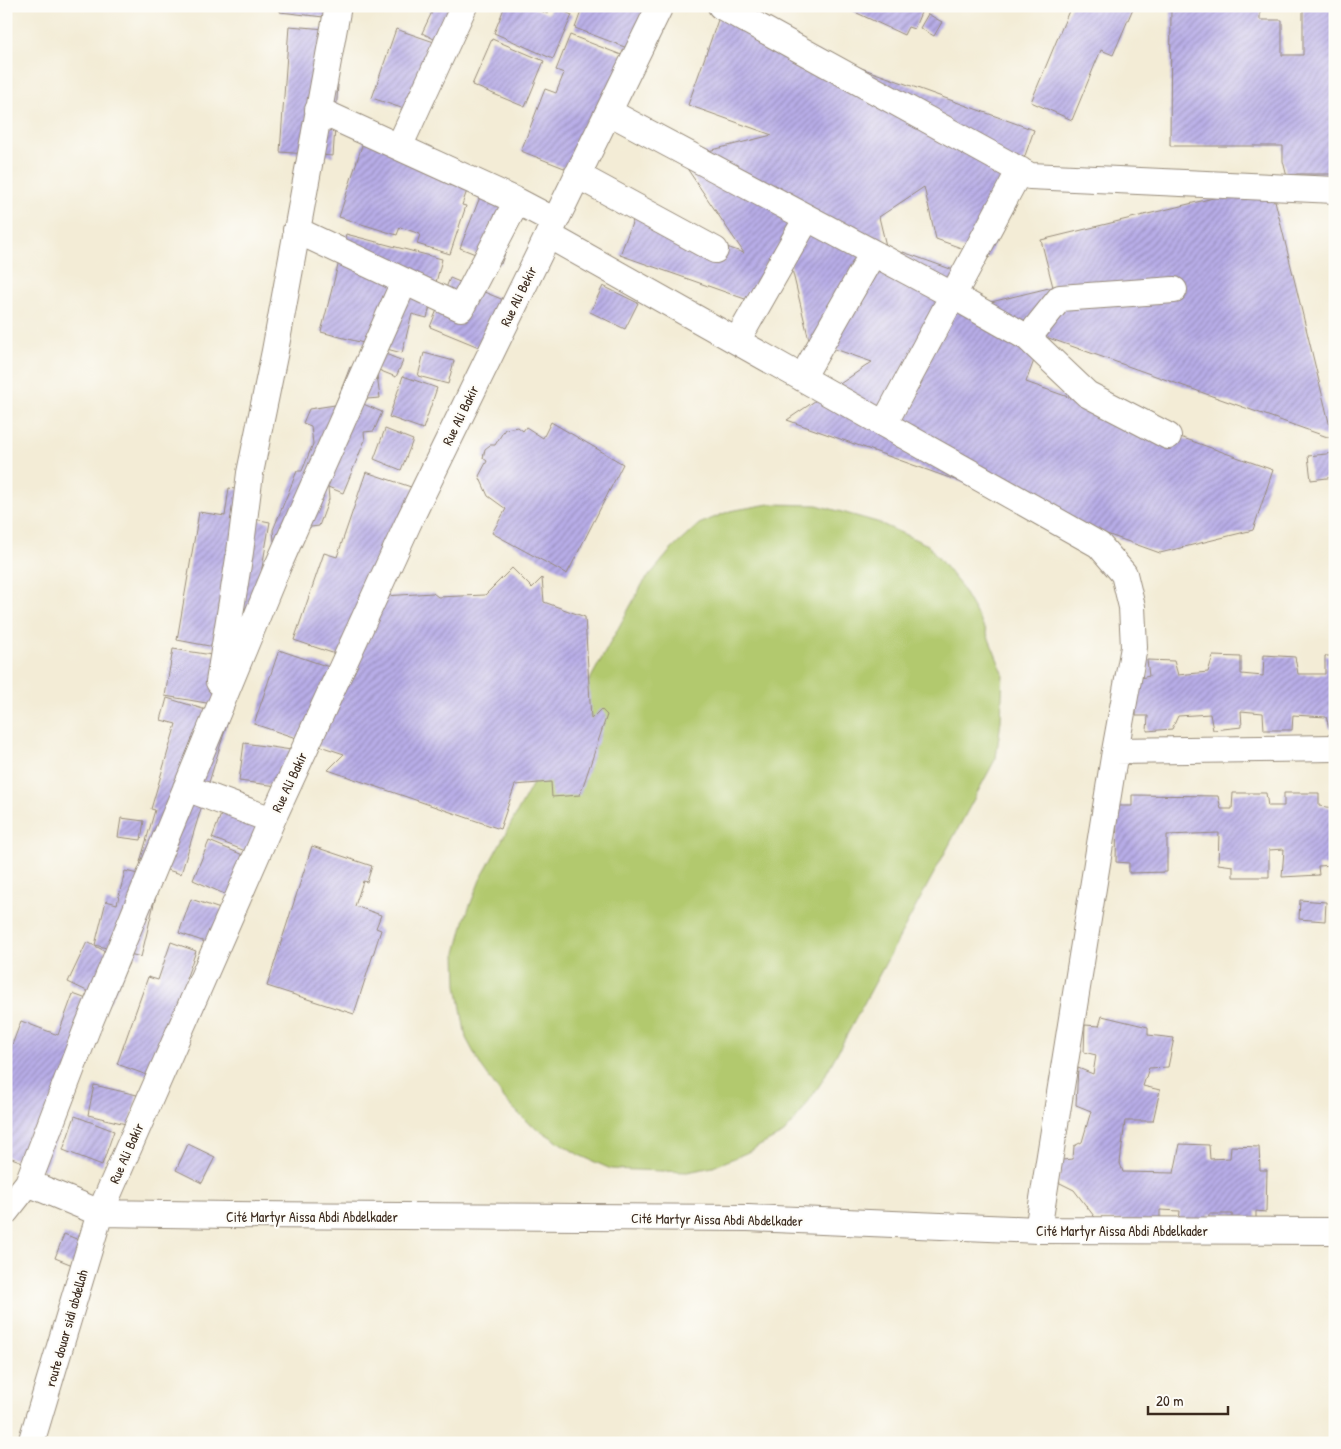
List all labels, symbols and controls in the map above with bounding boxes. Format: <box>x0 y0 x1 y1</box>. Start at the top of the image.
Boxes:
street label: Rue Ali Bekir <box>495 262 541 329</box>
street label: Rue Ali Bakir <box>437 381 483 448</box>
street label: Rue Ali Bakir <box>267 748 312 815</box>
street label: Rue Ali Bakir <box>104 1119 148 1186</box>
street label: Cité Martyr Aissa Abdi Abdelkader <box>226 1207 399 1227</box>
street label: Cité Martyr Aissa Abdi Abdelkader <box>631 1208 804 1231</box>
street label: Cité Martyr Aissa Abdi Abdelkader <box>1036 1221 1209 1241</box>
street label: route douar sidi abdellah <box>40 1267 92 1389</box>
scale bar <box>1148 1384 1228 1416</box>
text: 20 m <box>1156 1390 1183 1411</box>

